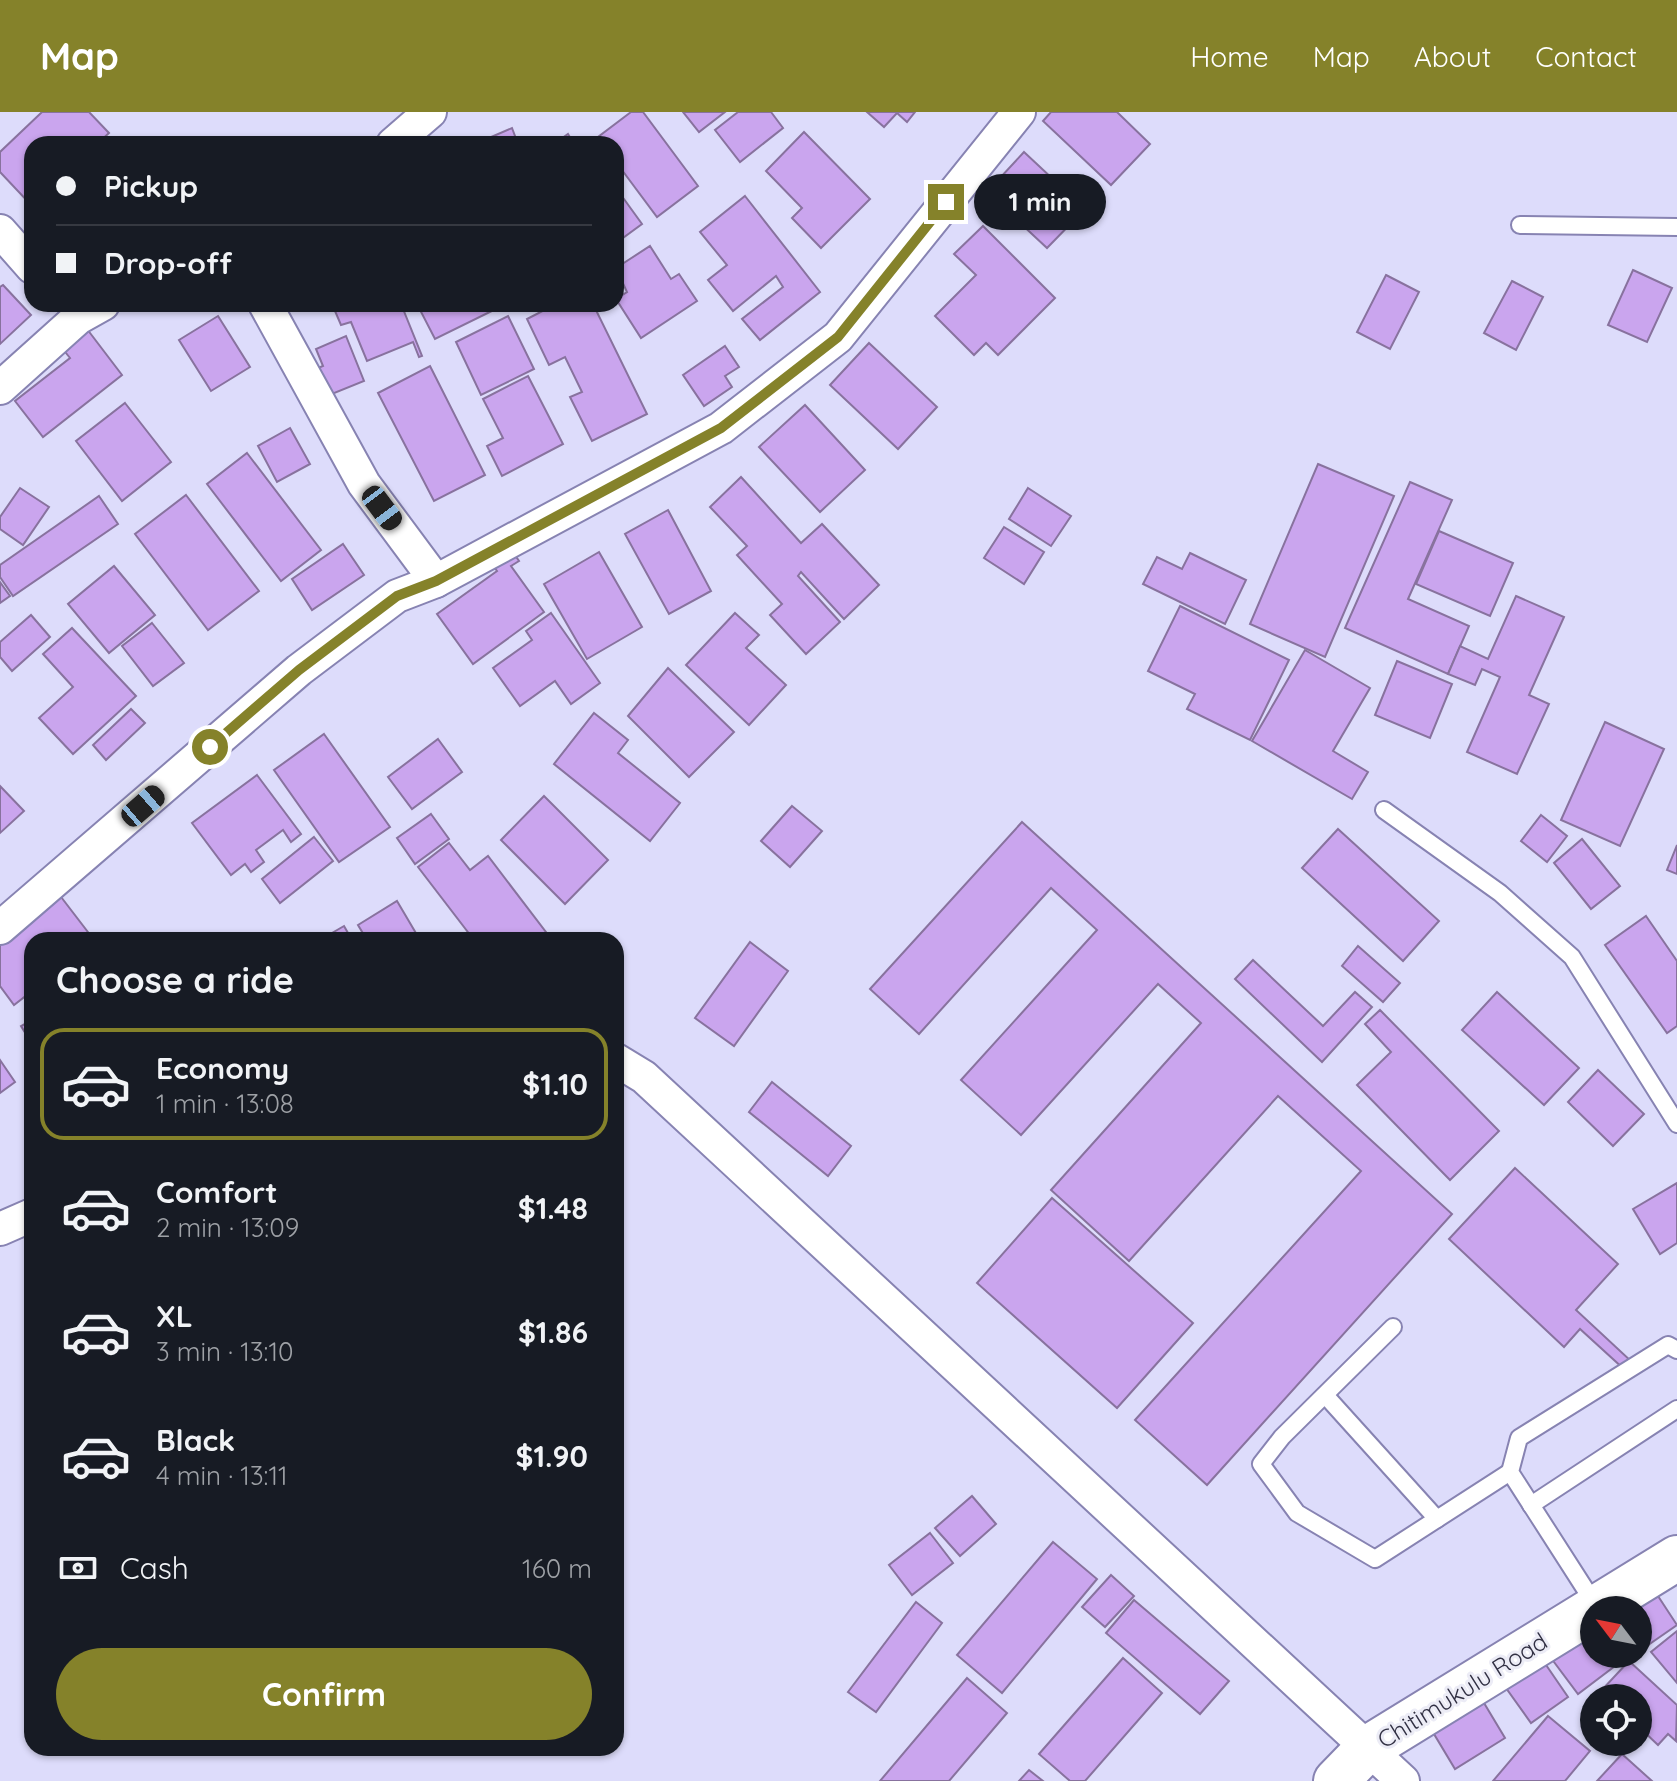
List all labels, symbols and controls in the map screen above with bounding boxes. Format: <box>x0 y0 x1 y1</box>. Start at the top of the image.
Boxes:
text: Map <box>40 32 119 80</box>
text: Home <box>1190 39 1269 74</box>
text: Map <box>1313 39 1370 74</box>
text: About <box>1414 39 1491 74</box>
text: Contact <box>1535 39 1637 74</box>
text: Pickup <box>104 167 198 205</box>
callout: 1 min <box>974 174 1106 230</box>
route end <box>928 184 964 220</box>
text: 1 min <box>1009 185 1072 218</box>
text: Drop-off <box>104 244 232 282</box>
car <box>358 482 406 534</box>
route start <box>192 729 228 765</box>
car <box>117 781 169 831</box>
text: Choose a ride <box>56 957 294 1002</box>
icon: car <box>60 1048 132 1120</box>
text: Economy <box>156 1049 289 1087</box>
text: $1.10 <box>522 1065 588 1103</box>
text: 1 min · 13:08 <box>156 1087 294 1120</box>
icon: car <box>60 1172 132 1244</box>
text: Comfort <box>156 1173 277 1211</box>
text: $1.48 <box>518 1189 588 1227</box>
text: 2 min · 13:09 <box>156 1211 299 1244</box>
icon: car <box>60 1296 132 1368</box>
text: XL <box>156 1297 193 1335</box>
text: $1.86 <box>518 1313 588 1351</box>
text: 3 min · 13:10 <box>156 1335 294 1368</box>
icon: car <box>60 1420 132 1492</box>
text: Black <box>156 1421 235 1459</box>
text: $1.90 <box>515 1437 588 1475</box>
text: 4 min · 13:11 <box>156 1459 288 1492</box>
icon: cash <box>56 1546 100 1590</box>
text: Cash <box>120 1549 189 1587</box>
text: 160 m <box>522 1552 592 1585</box>
north arrow <box>1580 1596 1652 1668</box>
map controls <box>1580 1596 1652 1756</box>
street label: Chitimukulu Road <box>1371 1626 1553 1754</box>
button: Confirm <box>56 1648 592 1740</box>
button: locate <box>1580 1684 1652 1756</box>

